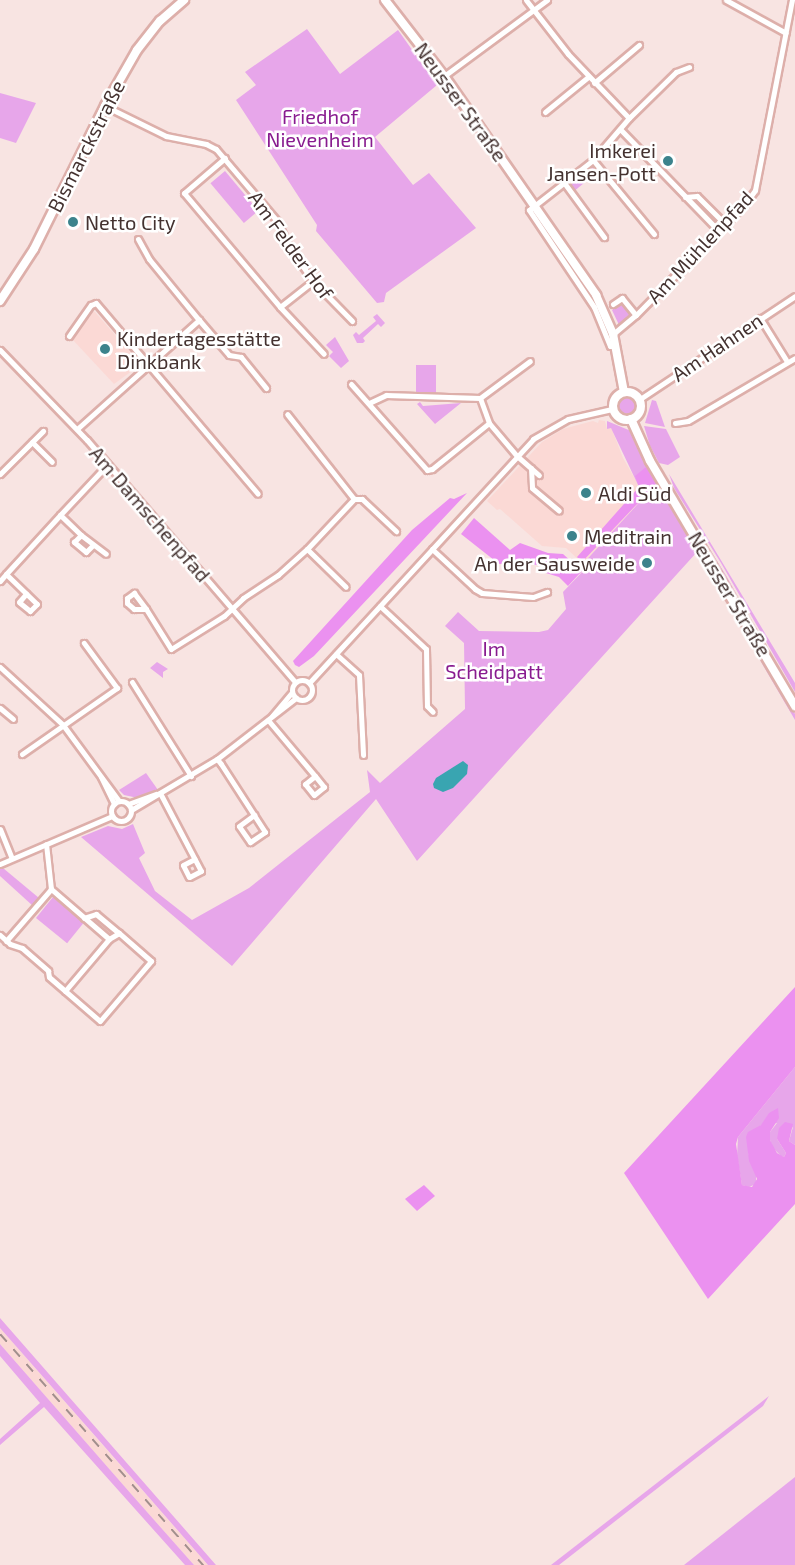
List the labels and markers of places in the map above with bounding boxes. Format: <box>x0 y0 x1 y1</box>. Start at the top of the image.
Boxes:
place label: Imkerei Jansen-Pott <box>547 138 656 185</box>
marker: Imkerei Jansen-Pott <box>661 154 675 168</box>
place label: Netto City <box>85 210 175 234</box>
marker: Netto City <box>66 215 80 229</box>
place label: Kindertagesstätte Dinkbank <box>117 326 281 373</box>
marker: Kindertagesstätte Dinkbank <box>98 342 112 356</box>
place label: Aldi Süd <box>598 481 671 505</box>
marker: Aldi Süd <box>579 486 593 500</box>
place label: Meditrain <box>584 524 672 548</box>
marker: Meditrain <box>565 529 579 543</box>
place label: An der Sausweide <box>474 551 635 575</box>
marker: An der Sausweide <box>640 556 654 570</box>

